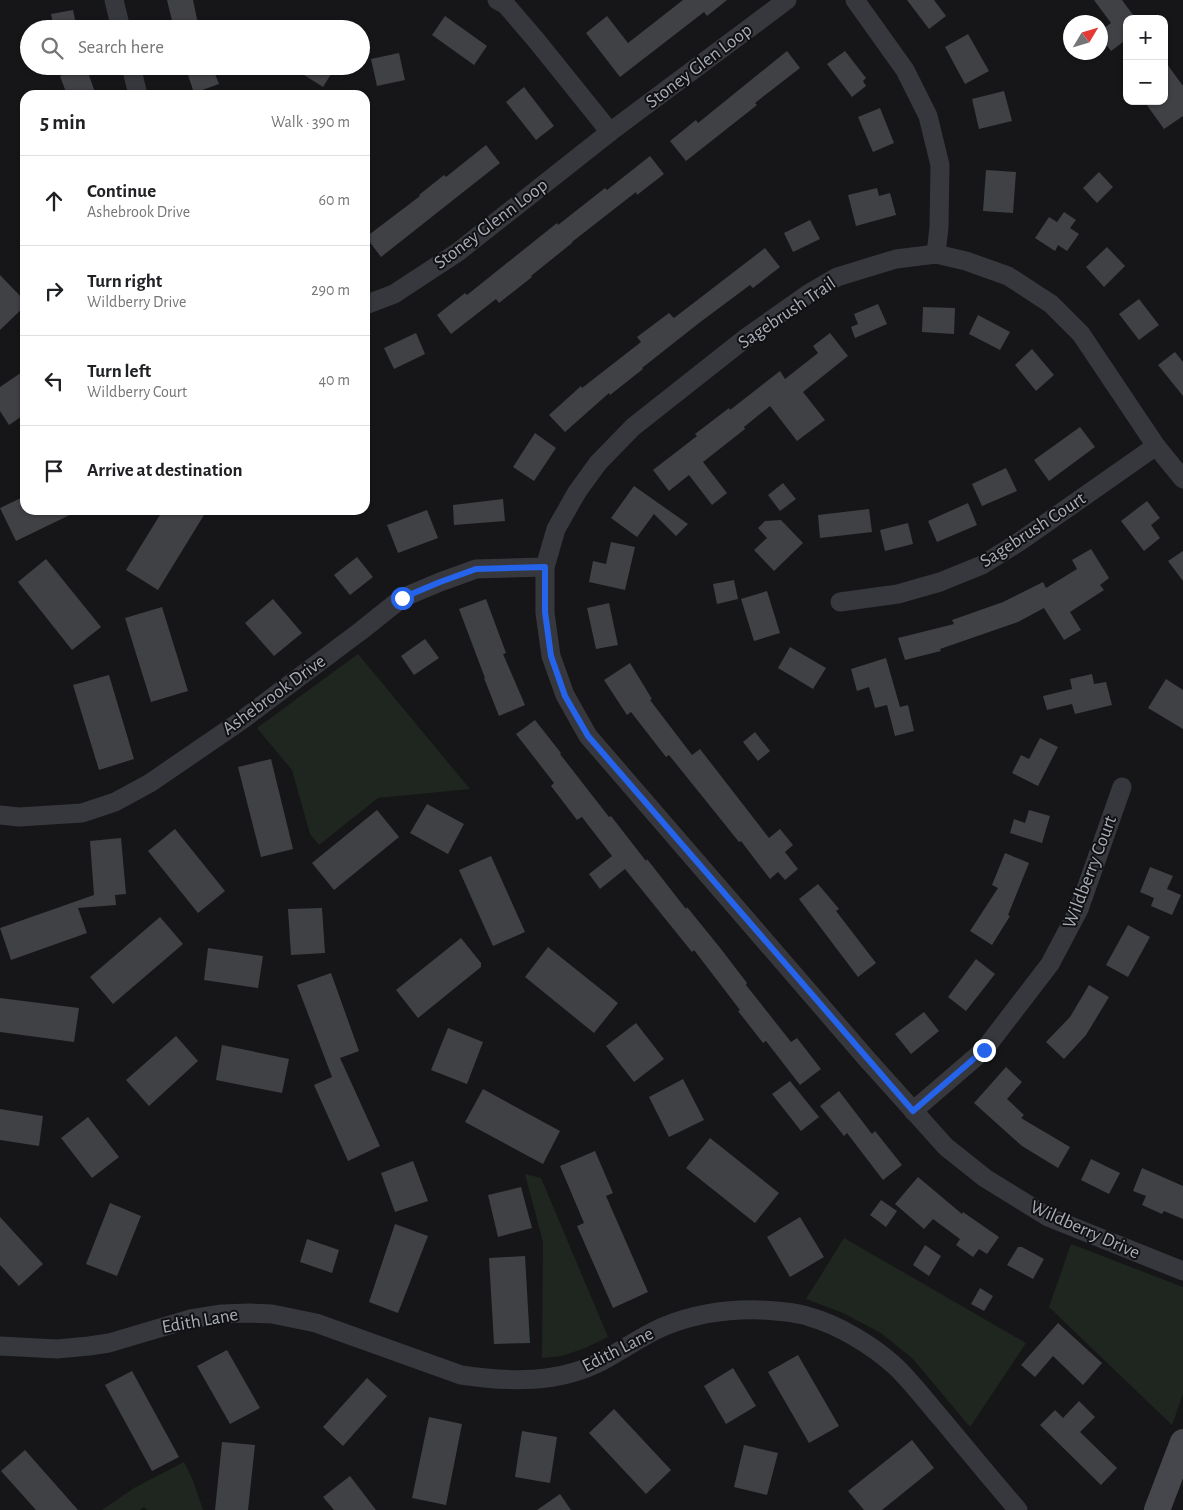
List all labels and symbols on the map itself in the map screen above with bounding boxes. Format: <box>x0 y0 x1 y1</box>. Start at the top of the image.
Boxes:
north arrow <box>1063 15 1108 60</box>
street label: Stoney Glen Loop <box>642 20 756 112</box>
street label: Stoney Glenn Loop <box>431 175 551 273</box>
street label: Sagebrush Trail <box>735 274 839 352</box>
street label: Sagebrush Court <box>977 489 1089 571</box>
route start <box>391 587 414 610</box>
street label: Ashebrook Drive <box>219 651 329 739</box>
street label: Wildberry Court <box>1060 813 1120 931</box>
route end <box>973 1039 996 1062</box>
street label: Wildberry Drive <box>1027 1197 1143 1263</box>
street label: Edith Lane <box>160 1305 240 1337</box>
street label: Edith Lane <box>579 1324 657 1376</box>

